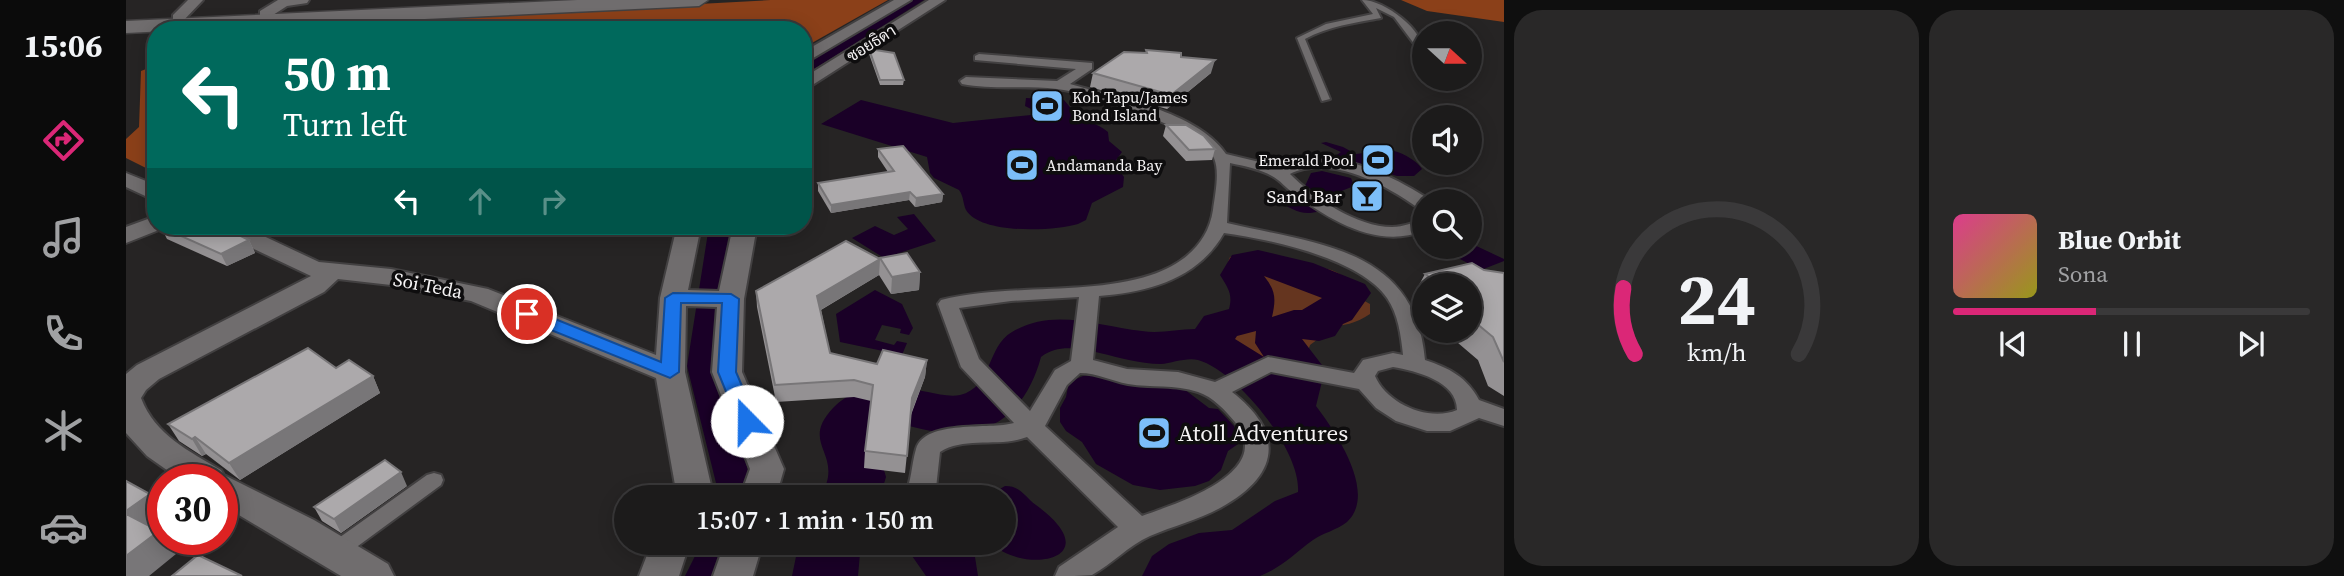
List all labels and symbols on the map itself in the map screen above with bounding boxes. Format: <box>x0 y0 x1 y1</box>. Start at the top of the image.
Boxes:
street label: ซอยธิดา <box>842 19 900 67</box>
north arrow <box>1412 21 1482 91</box>
place label: Koh Tapu/James Bond Island <box>1072 86 1188 126</box>
sports icon: Koh Tapu/James Bond Island <box>1028 87 1066 125</box>
sports icon: Emerald Pool <box>1359 141 1397 179</box>
sports icon: Andamanda Bay <box>1003 146 1041 184</box>
place label: Emerald Pool <box>1258 149 1354 171</box>
place label: Andamanda Bay <box>1046 154 1163 176</box>
bar icon: Sand Bar <box>1348 177 1386 215</box>
place label: Sand Bar <box>1266 183 1342 209</box>
street label: Soi Teda <box>391 266 465 304</box>
pin <box>497 284 557 344</box>
position arrow <box>710 384 784 458</box>
sports icon: Atoll Adventures <box>1135 414 1173 452</box>
place label: Atoll Adventures <box>1178 417 1348 449</box>
speed limit sign: 30 <box>147 464 238 555</box>

